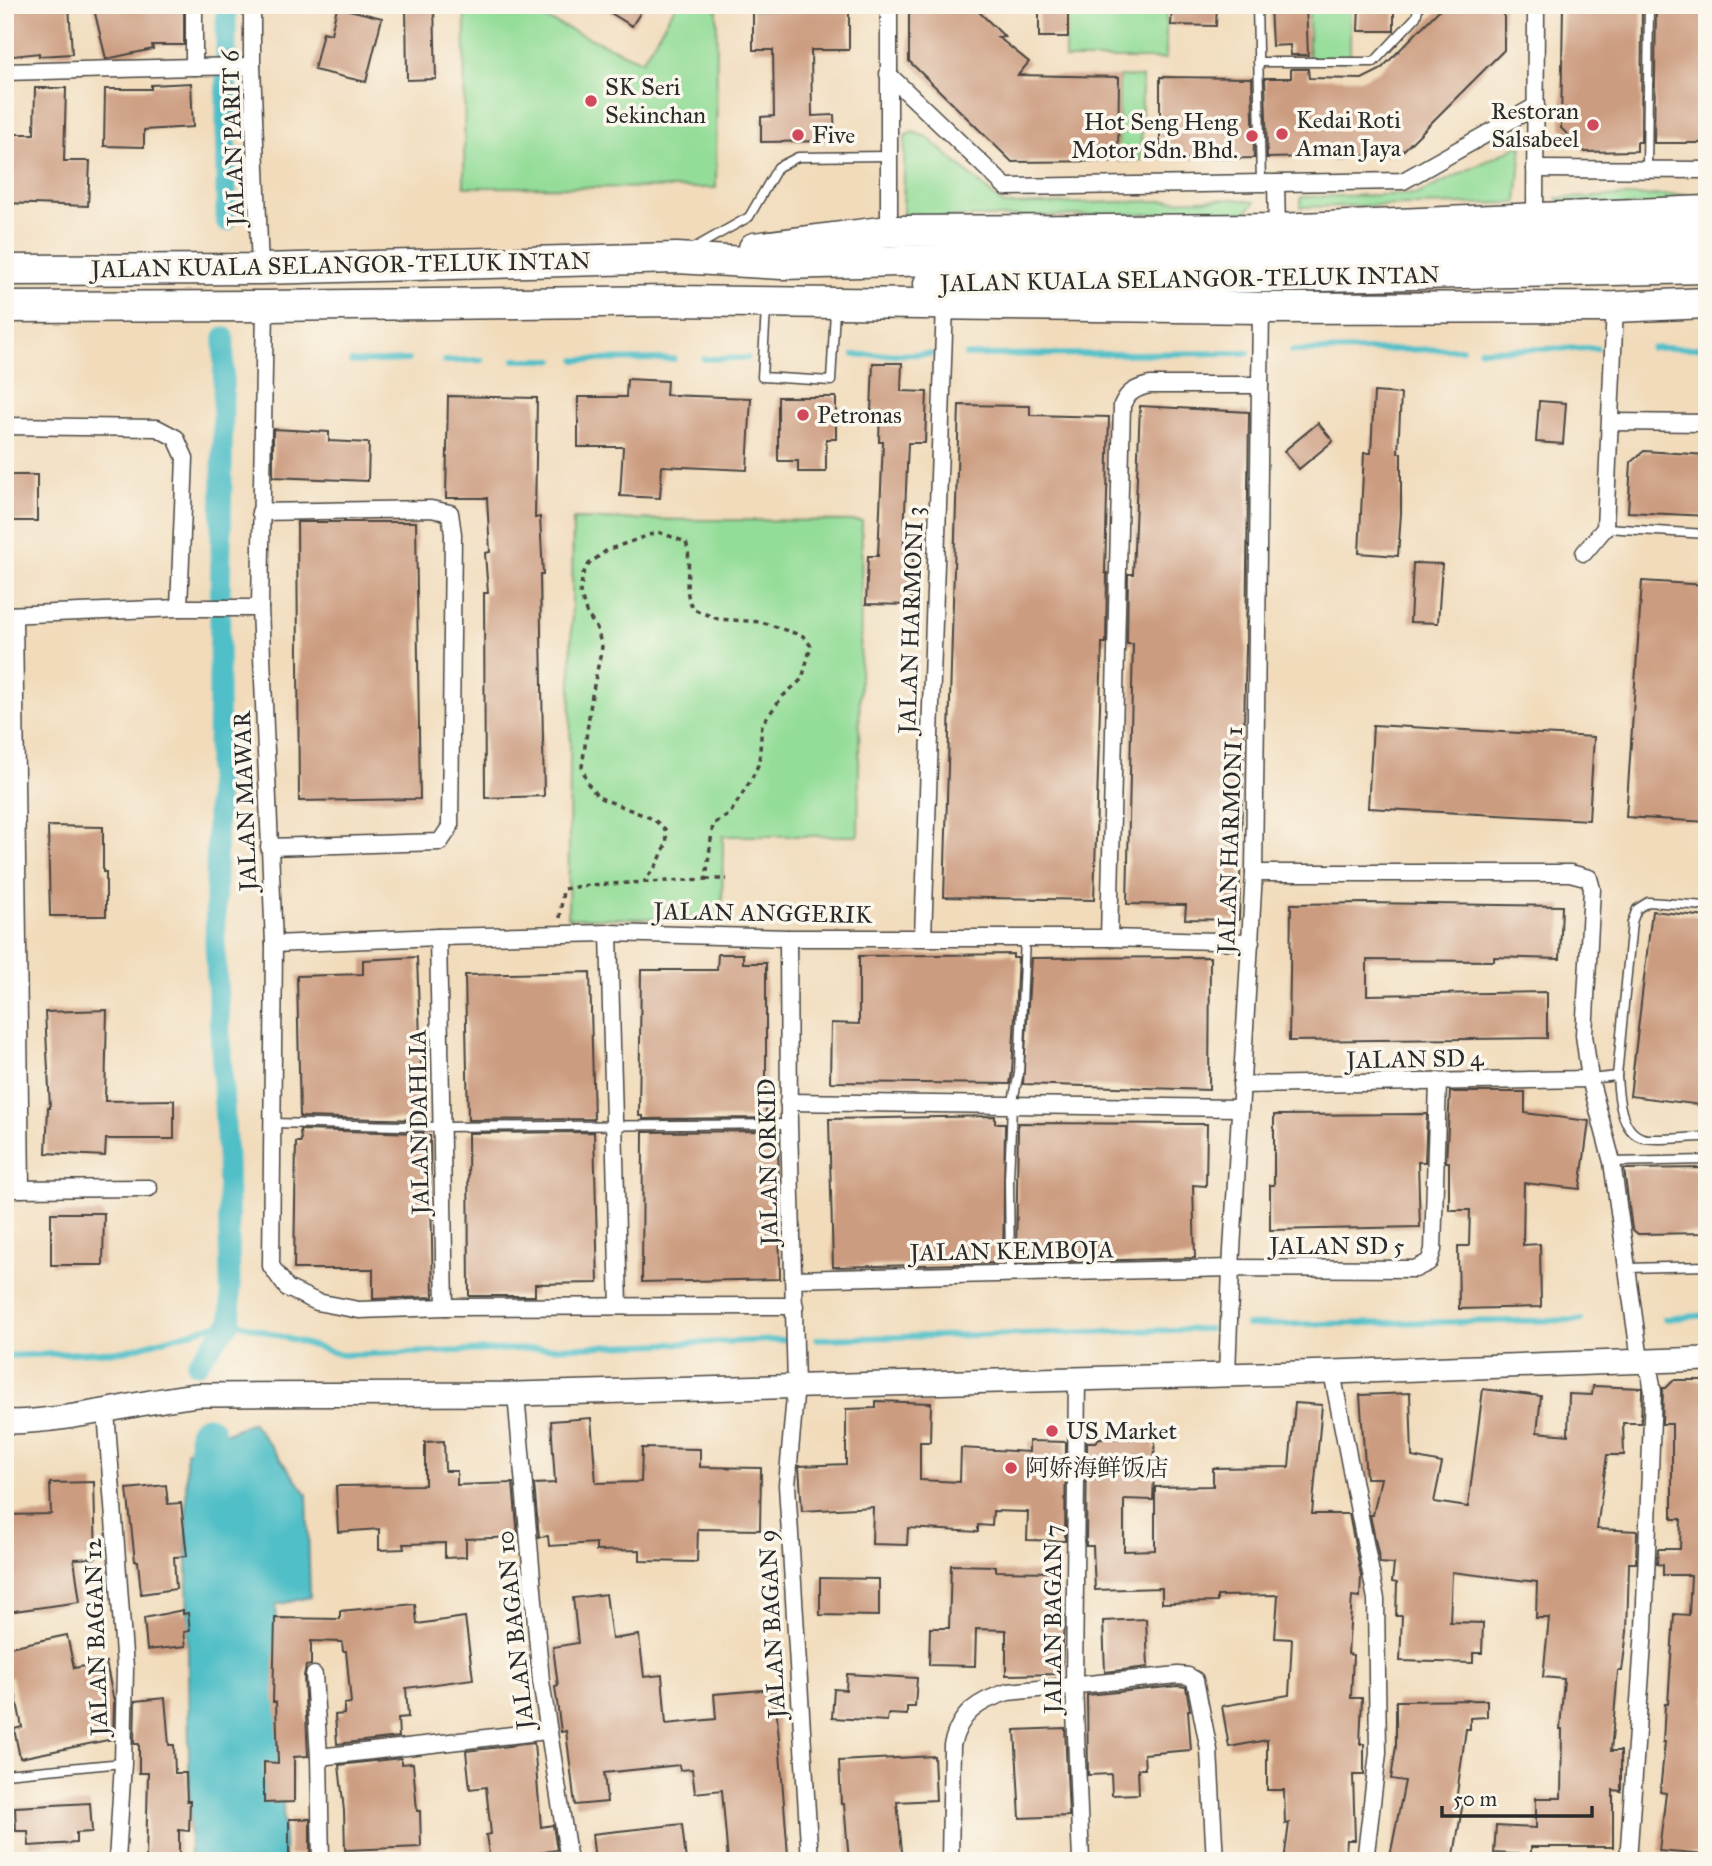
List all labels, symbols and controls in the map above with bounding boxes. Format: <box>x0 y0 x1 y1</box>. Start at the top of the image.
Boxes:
street label: JALAN PARIT 6 <box>215 49 251 230</box>
place label: SK Seri Sekinchan <box>605 72 706 130</box>
marker: SK Seri Sekinchan <box>583 93 599 109</box>
place label: Restoran Salsabeel <box>1491 96 1579 154</box>
place label: Kedai Roti Aman Jaya <box>1295 105 1402 163</box>
place label: Hot Seng Heng Motor Sdn. Bhd. <box>1071 107 1239 165</box>
marker: Restoran Salsabeel <box>1585 117 1601 133</box>
place label: Five <box>812 120 855 150</box>
marker: Kedai Roti Aman Jaya <box>1274 126 1290 142</box>
marker: Five <box>790 127 806 143</box>
marker: Hot Seng Heng Motor Sdn. Bhd. <box>1244 128 1260 144</box>
street label: JALAN KUALA SELANGOR-TELUK INTAN <box>88 246 591 284</box>
street label: JALAN KUALA SELANGOR-TELUK INTAN <box>937 260 1440 298</box>
place label: Petronas <box>817 400 902 430</box>
marker: Petronas <box>795 407 811 423</box>
street label: JALAN HARMONI 3 <box>892 506 930 737</box>
street label: JALAN MAWAR <box>227 709 263 895</box>
street label: JALAN HARMONI 1 <box>1211 726 1249 957</box>
street label: JALAN ANGGERIK <box>650 896 873 930</box>
street label: JALAN DAHLIA <box>402 1029 436 1218</box>
street label: JALAN SD 4 <box>1343 1043 1484 1075</box>
street label: JALAN ORKID <box>752 1078 785 1249</box>
street label: JALAN SD 5 <box>1267 1231 1404 1261</box>
street label: JALAN KEMBOJA <box>907 1234 1114 1268</box>
place label: US Market <box>1066 1416 1177 1446</box>
marker: US Market <box>1044 1423 1060 1439</box>
place label: 阿娇海鲜饭店 <box>1025 1453 1169 1483</box>
marker: 阿娇海鲜饭店 <box>1003 1460 1019 1476</box>
street label: JALAN BAGAN 7 <box>1038 1524 1068 1717</box>
street label: JALAN BAGAN 10 <box>490 1529 541 1734</box>
street label: JALAN BAGAN 9 <box>752 1529 792 1722</box>
street label: JALAN BAGAN 12 <box>78 1538 115 1739</box>
scale bar <box>1442 1775 1593 1819</box>
text: 50 m <box>1453 1786 1498 1812</box>

